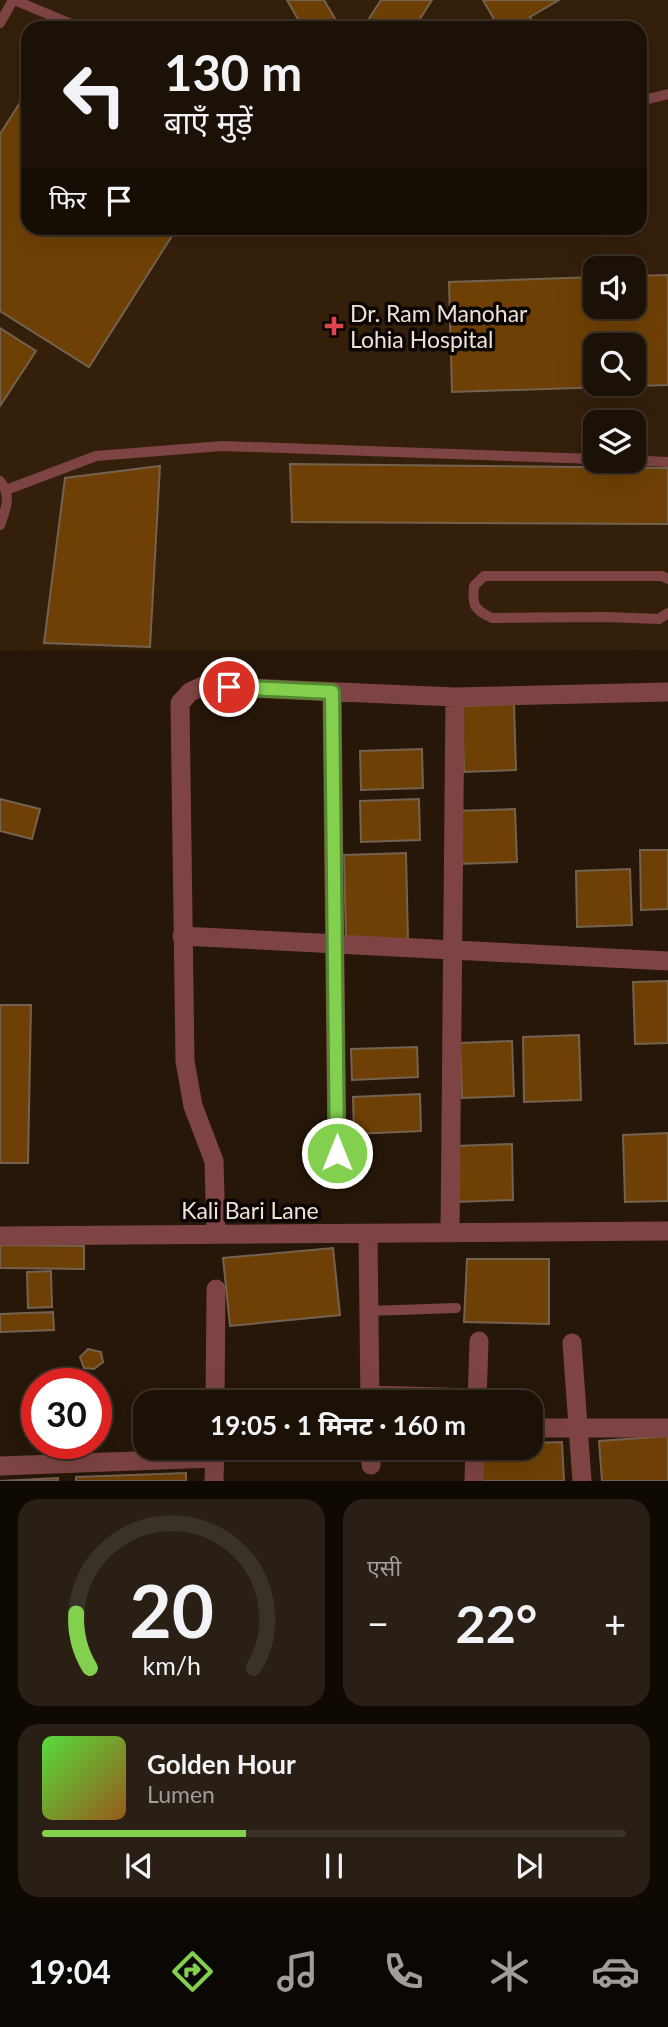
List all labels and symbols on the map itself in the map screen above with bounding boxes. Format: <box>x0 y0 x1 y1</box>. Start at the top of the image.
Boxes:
place label: Dr. Ram Manohar Lohia Hospital <box>350 299 528 353</box>
marker: Dr. Ram Manohar Lohia Hospital <box>324 316 344 336</box>
pin <box>199 657 259 717</box>
position arrow <box>300 1116 374 1190</box>
street label: Kali Bari Lane <box>181 1196 319 1224</box>
speed limit sign: 30 <box>21 1368 112 1459</box>

